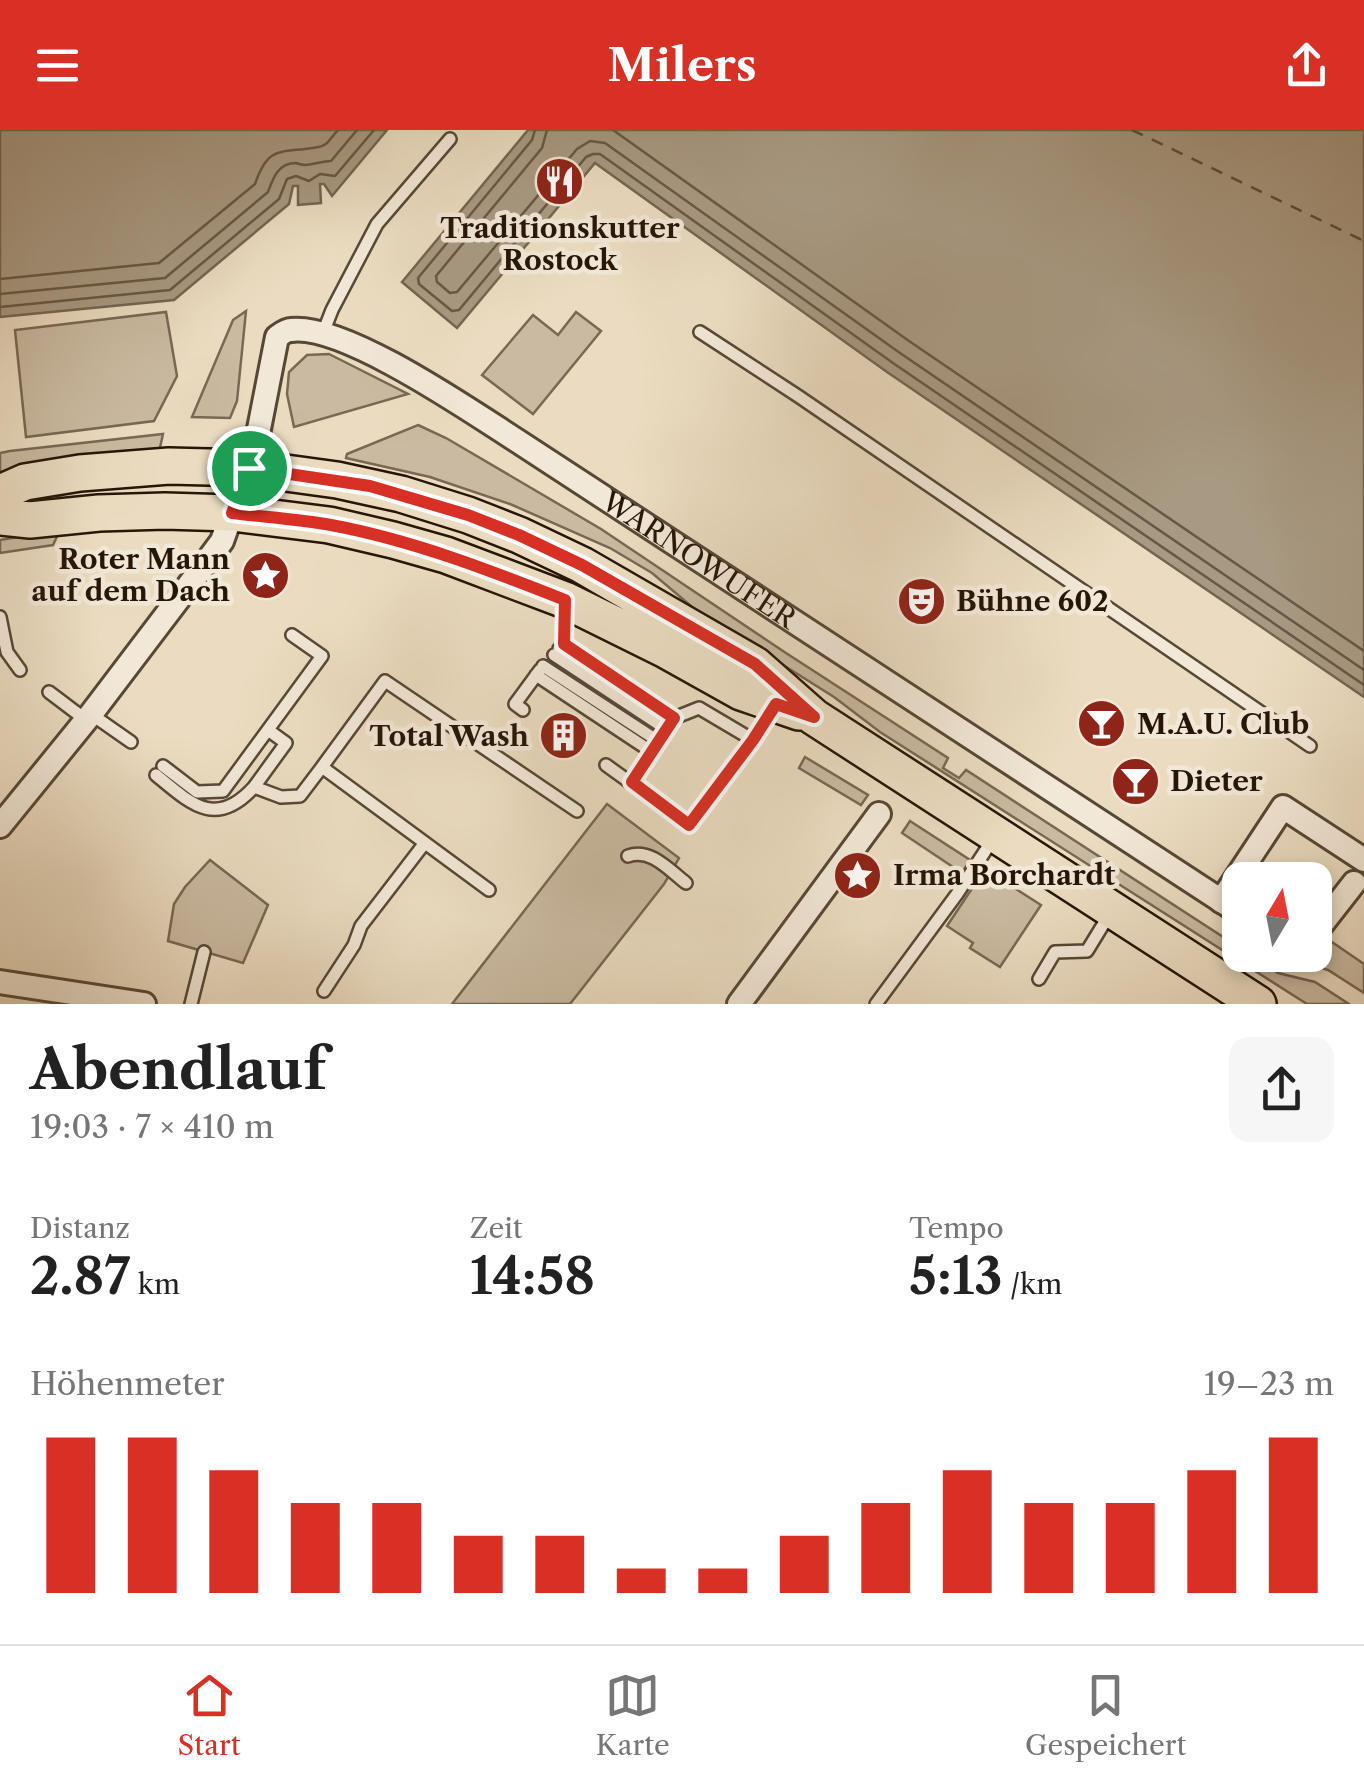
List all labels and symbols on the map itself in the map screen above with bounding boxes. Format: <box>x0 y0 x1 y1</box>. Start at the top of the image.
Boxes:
restaurant icon: Traditionskutter Rostock <box>534 155 586 207</box>
place label: Traditionskutter Rostock <box>440 211 680 277</box>
pin <box>207 426 292 511</box>
street label: WARNOWUFER <box>595 483 804 636</box>
place label: Roter Mann auf dem Dach <box>31 542 230 608</box>
place icon: Roter Mann auf dem Dach <box>239 549 291 601</box>
theatre icon: Bühne 602 <box>895 575 947 627</box>
place label: Bühne 602 <box>956 584 1109 618</box>
bar icon: M.A.U. Club <box>1076 698 1128 750</box>
place label: M.A.U. Club <box>1137 707 1309 741</box>
building icon: Total Wash <box>538 710 590 762</box>
place label: Total Wash <box>369 719 529 753</box>
bar icon: Dieter <box>1109 755 1161 807</box>
place label: Dieter <box>1170 764 1263 798</box>
place icon: Irma Borchardt <box>832 849 884 901</box>
place label: Irma Borchardt <box>893 858 1116 892</box>
north arrow <box>1222 862 1332 972</box>

